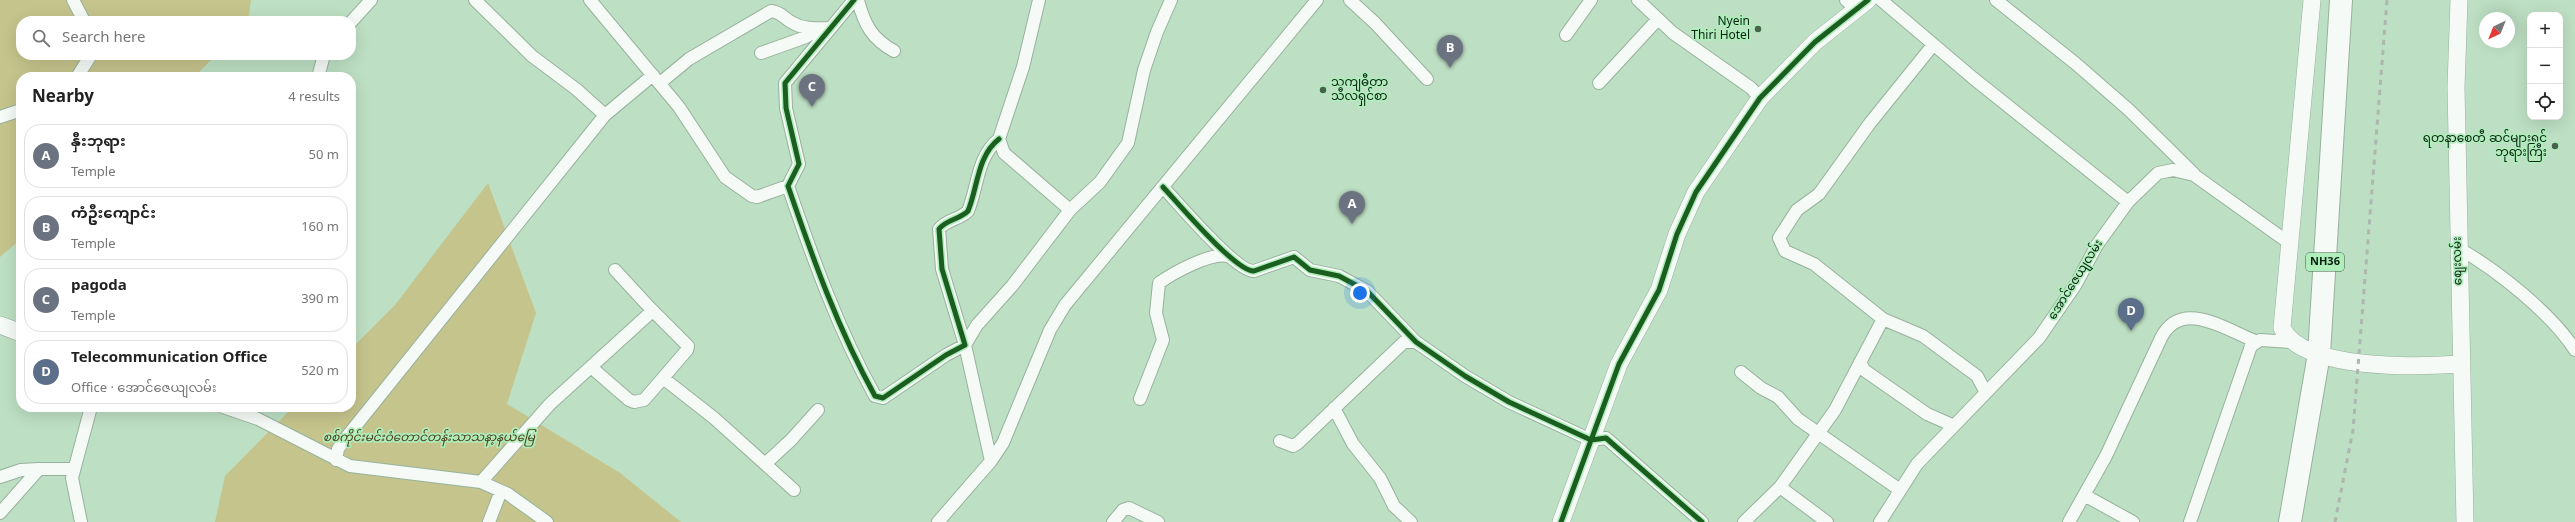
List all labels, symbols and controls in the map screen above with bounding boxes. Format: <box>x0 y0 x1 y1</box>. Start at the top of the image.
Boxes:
place label: Nyein Thiri Hotel <box>1691 9 1750 49</box>
north arrow <box>2479 12 2515 48</box>
map controls <box>2527 12 2563 120</box>
button: + <box>2527 12 2563 48</box>
search box <box>16 16 356 60</box>
text: Search here <box>62 22 145 55</box>
marker: Nyein Thiri Hotel <box>1753 24 1763 34</box>
icon: search <box>30 27 52 49</box>
pin: B <box>1437 35 1463 68</box>
button: − <box>2527 48 2563 84</box>
place label: သကျဓီတာ သီလရှင်စာ <box>1331 70 1388 110</box>
pin: C <box>799 74 825 107</box>
text: Nearby <box>32 79 94 117</box>
text: 4 results <box>288 84 340 112</box>
button: locate <box>2527 84 2563 120</box>
marker: သကျဓီတာ သီလရှင်စာ <box>1318 85 1328 95</box>
text: နှီးဘုရား <box>71 126 126 159</box>
place label: ရတနာစေတီ ဆင်များရှင် ဘုရားကြီး <box>2423 126 2547 166</box>
marker: ရတနာစေတီ ဆင်များရှင် ဘုရားကြီး <box>2550 141 2560 151</box>
text: 50 m <box>309 142 339 170</box>
text: A <box>42 143 50 171</box>
text: Temple <box>71 159 116 187</box>
pin: A <box>1339 191 1365 224</box>
text: ကံဦးကျောင်း <box>71 198 156 231</box>
text: 160 m <box>301 214 339 242</box>
text: B <box>42 215 50 243</box>
text: Temple <box>71 231 116 259</box>
street label: အောင်ဇေယျလမ်း <box>2041 234 2111 326</box>
street label: စျေးလမ်း <box>2445 237 2471 285</box>
road number: NH36 <box>2306 253 2344 271</box>
text: pagoda <box>71 270 127 303</box>
your location <box>1350 283 1370 303</box>
text: 390 m <box>301 286 339 314</box>
text: C <box>42 287 50 315</box>
pin: D <box>2118 298 2144 331</box>
text: Temple <box>71 303 116 331</box>
text: Telecommunication Office <box>71 342 267 375</box>
text: 520 m <box>301 358 339 386</box>
text: D <box>41 359 51 387</box>
text: Office · အောင်ဇေယျလမ်း <box>71 375 216 403</box>
park label: စစ်ကိုင်းမင်းဝံတောင်တန်းသာသနာ့နယ်မြေ <box>323 425 537 451</box>

